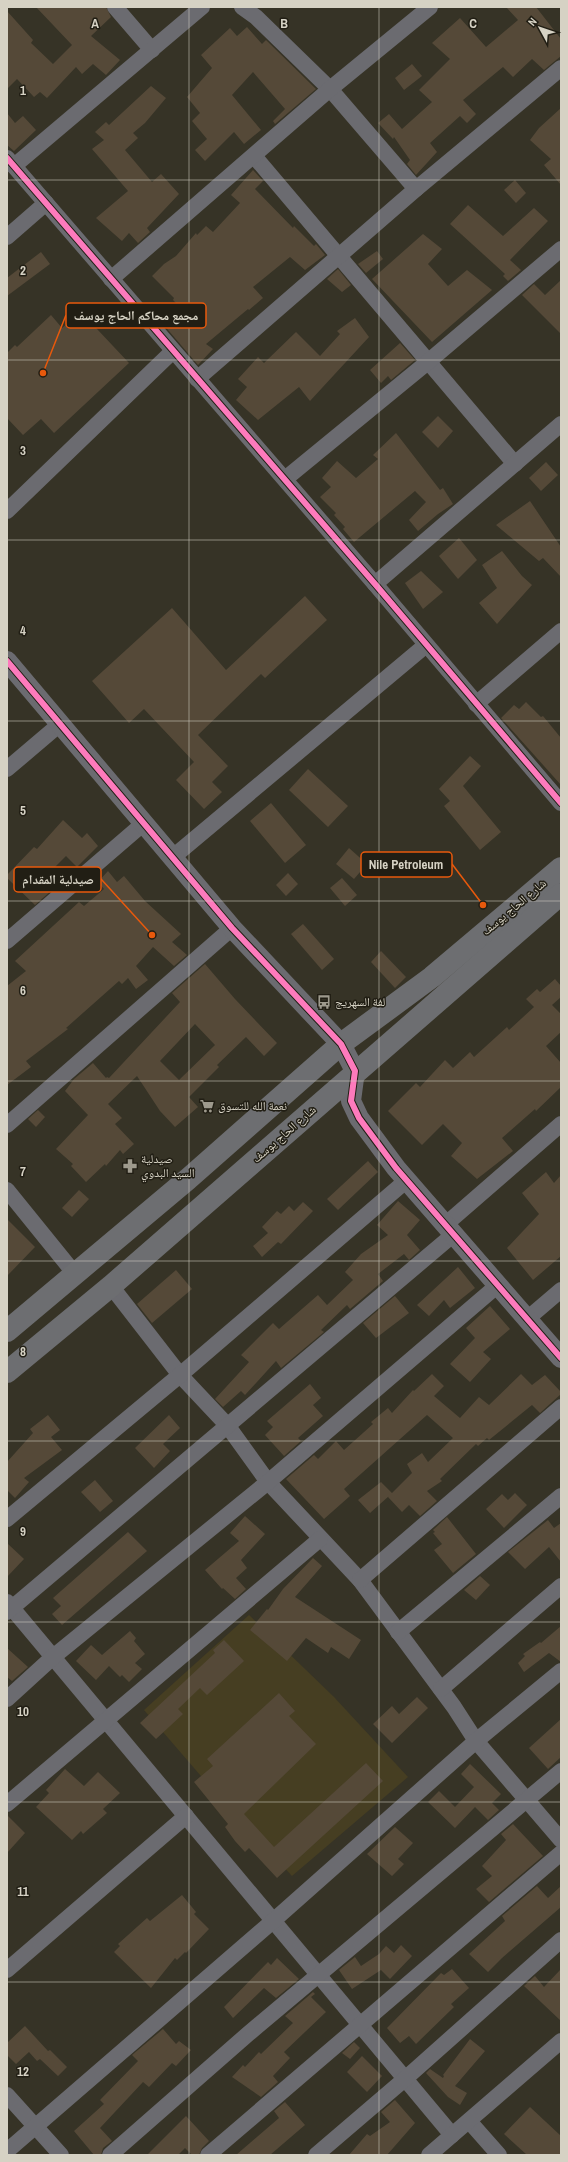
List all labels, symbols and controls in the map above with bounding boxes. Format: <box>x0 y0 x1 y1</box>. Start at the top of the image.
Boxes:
north arrow <box>520 8 560 48</box>
text: A <box>91 15 99 32</box>
text: B <box>280 15 288 32</box>
text: C <box>469 15 477 32</box>
text: N <box>525 15 540 29</box>
text: 1 <box>20 82 26 99</box>
text: 2 <box>20 262 26 279</box>
callout: مجمع محاكم الحاج يوسف <box>66 303 206 328</box>
text: مجمع محاكم الحاج يوسف <box>74 307 198 325</box>
text: 3 <box>20 442 26 459</box>
text: 4 <box>20 622 26 639</box>
text: 5 <box>20 802 26 819</box>
callout: Nile Petroleum <box>361 852 452 877</box>
text: Nile Petroleum <box>369 856 443 873</box>
callout: صيدلية المقدام <box>14 867 101 892</box>
text: صيدلية المقدام <box>22 871 94 889</box>
street label: شارع الحاج يوسف <box>478 875 550 939</box>
text: 6 <box>20 982 26 999</box>
bus stop icon: لفة السهريج <box>316 994 332 1010</box>
place label: لفة السهريج <box>335 994 385 1010</box>
supermarket icon: نعمة الله للتسوق <box>199 1098 215 1114</box>
place label: نعمة الله للتسوق <box>218 1098 287 1114</box>
street label: شارع الحاج يوسف <box>249 1102 319 1166</box>
place label: صيدلية السيد البدوي <box>141 1151 195 1183</box>
pharmacy icon: صيدلية السيد البدوي <box>122 1158 138 1174</box>
text: 7 <box>20 1163 26 1180</box>
text: 8 <box>20 1343 26 1360</box>
text: 9 <box>20 1523 26 1540</box>
text: 10 <box>17 1703 29 1720</box>
text: 11 <box>17 1883 29 1900</box>
text: 12 <box>17 2063 29 2080</box>

